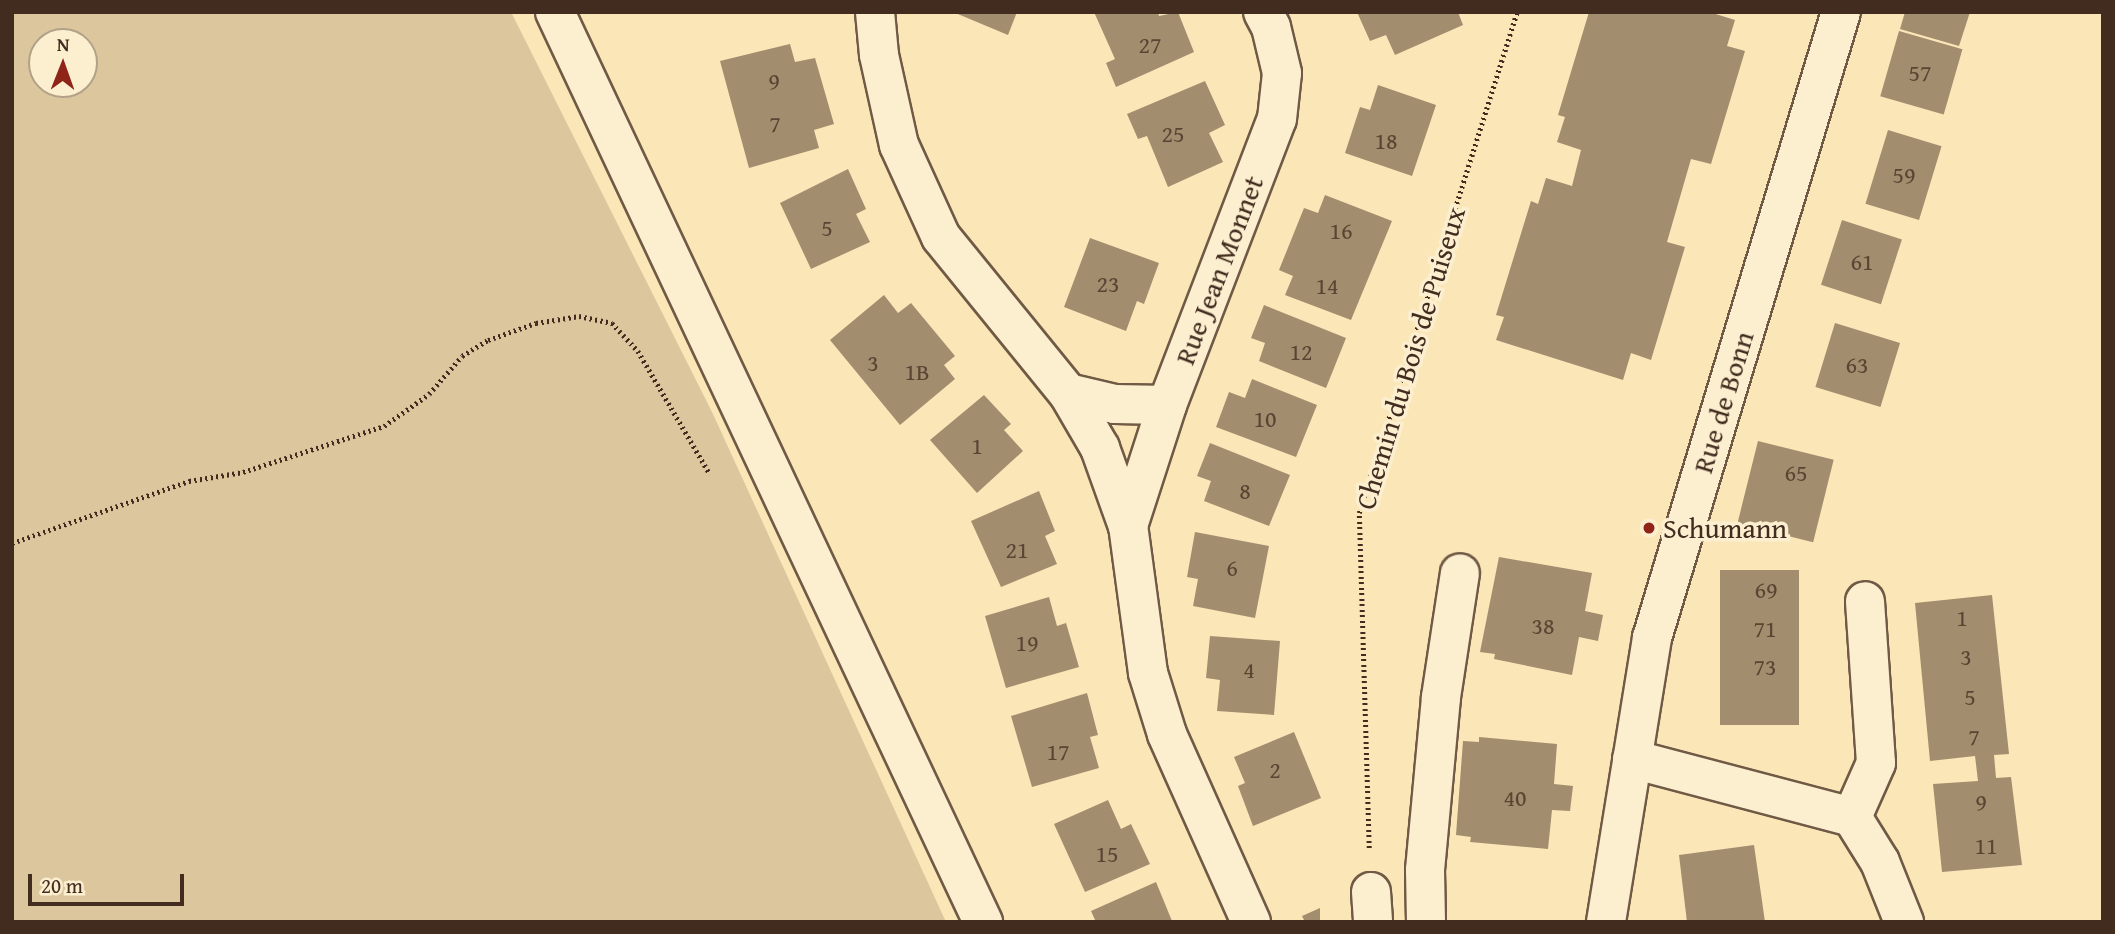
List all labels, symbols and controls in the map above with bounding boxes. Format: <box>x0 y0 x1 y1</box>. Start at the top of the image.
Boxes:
north arrow <box>28 28 98 98</box>
text: N <box>57 30 70 58</box>
house number: 27 <box>1138 31 1162 59</box>
house number: 57 <box>1908 59 1932 87</box>
house number: 9 <box>768 67 780 95</box>
house number: 7 <box>769 110 781 138</box>
house number: 25 <box>1161 120 1185 148</box>
house number: 18 <box>1374 127 1398 155</box>
house number: 59 <box>1892 161 1916 189</box>
street label: Rue Jean Monnet <box>1168 171 1270 369</box>
street label: Chemin du Bois de Puiseux <box>1348 203 1472 513</box>
house number: 5 <box>821 214 833 242</box>
house number: 16 <box>1329 217 1353 245</box>
house number: 61 <box>1850 248 1874 276</box>
house number: 23 <box>1096 270 1120 298</box>
house number: 14 <box>1315 272 1339 300</box>
street label: Rue de Bonn <box>1686 327 1760 477</box>
house number: 12 <box>1289 338 1313 366</box>
house number: 3 <box>867 349 879 377</box>
house number: 63 <box>1845 351 1869 379</box>
house number: 1B <box>904 358 930 386</box>
house number: 10 <box>1253 405 1277 433</box>
house number: 1 <box>971 432 983 460</box>
house number: 65 <box>1784 459 1808 487</box>
house number: 8 <box>1239 477 1251 505</box>
place label: Schumann <box>1663 511 1787 545</box>
marker: Schumann <box>1641 520 1657 536</box>
house number: 21 <box>1005 536 1029 564</box>
house number: 6 <box>1226 554 1238 582</box>
house number: 69 <box>1754 576 1778 604</box>
house number: 1 <box>1956 604 1968 632</box>
house number: 38 <box>1531 612 1555 640</box>
house number: 71 <box>1753 615 1777 643</box>
house number: 19 <box>1015 629 1039 657</box>
house number: 3 <box>1960 643 1972 671</box>
house number: 73 <box>1753 653 1777 681</box>
house number: 4 <box>1243 656 1255 684</box>
house number: 5 <box>1964 683 1976 711</box>
house number: 7 <box>1968 723 1980 751</box>
house number: 17 <box>1046 738 1070 766</box>
house number: 2 <box>1269 756 1281 784</box>
house number: 40 <box>1503 784 1527 812</box>
house number: 9 <box>1975 788 1987 816</box>
house number: 11 <box>1974 832 1998 860</box>
house number: 15 <box>1095 840 1119 868</box>
scale bar <box>32 860 187 904</box>
text: 20 m <box>41 870 83 901</box>

